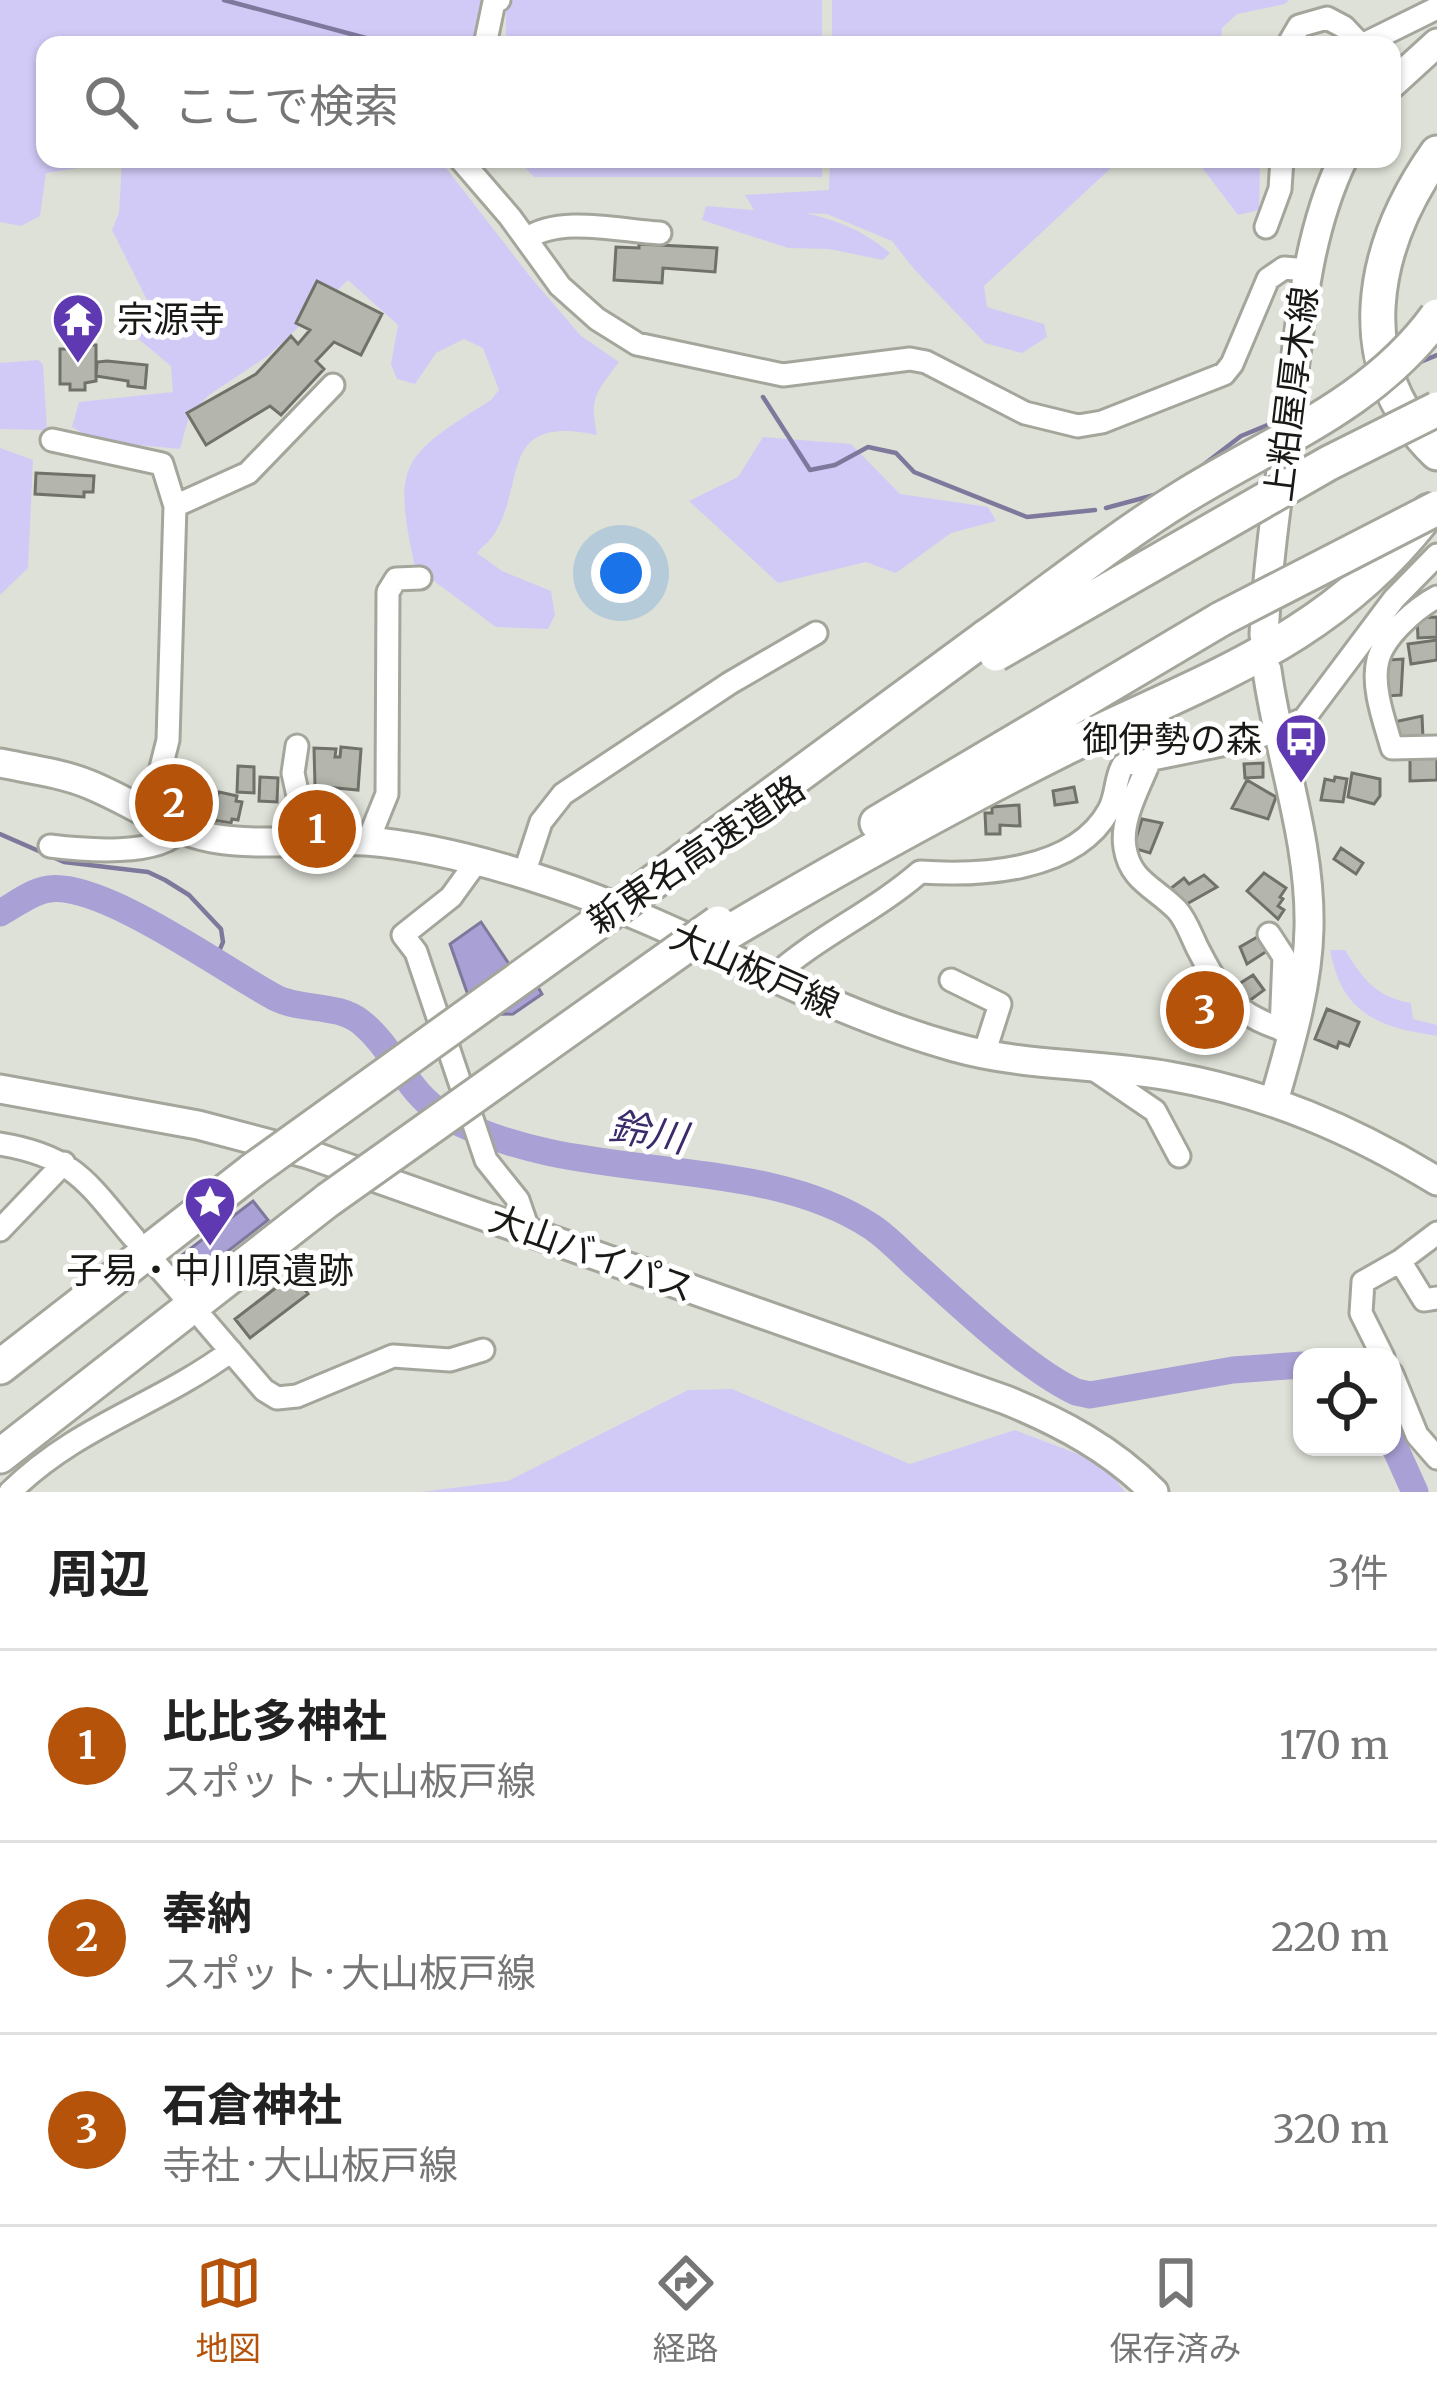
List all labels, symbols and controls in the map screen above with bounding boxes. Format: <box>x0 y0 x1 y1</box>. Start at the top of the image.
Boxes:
search box <box>36 36 1401 168</box>
icon: search <box>78 69 144 135</box>
text: ここで検索 <box>174 78 399 134</box>
street label: 上粕屋厚木線 <box>1256 284 1327 504</box>
temple icon: 宗源寺 <box>50 291 106 365</box>
place label: 宗源寺 <box>117 297 225 342</box>
your location <box>591 543 651 603</box>
bus stop icon: 御伊勢の森 <box>1273 711 1329 785</box>
place label: 御伊勢の森 <box>1082 717 1262 762</box>
pin: 2 <box>135 758 213 848</box>
street label: 新東名高速道路 <box>579 765 813 944</box>
pin: 1 <box>278 784 356 874</box>
street label: 大山板戸線 <box>663 913 846 1028</box>
pin: 3 <box>1166 965 1244 1055</box>
water label: 鈴川 <box>605 1102 695 1164</box>
place icon: 子易・中川原遺跡 <box>182 1174 238 1248</box>
street label: 大山バイパス <box>483 1196 701 1311</box>
place label: 子易・中川原遺跡 <box>66 1248 354 1293</box>
map controls <box>1293 1348 1401 1456</box>
button: locate <box>1293 1348 1401 1456</box>
text: 周辺 <box>48 1542 150 1606</box>
text: 3件 <box>1328 1549 1389 1598</box>
text: 比比多神社 <box>162 1693 387 1749</box>
text: 1 <box>78 1721 96 1770</box>
text: 170 m <box>1279 1721 1389 1770</box>
text: スポット · 大山板戸線 <box>162 1757 536 1806</box>
text: 奉納 <box>162 1885 252 1941</box>
text: 2 <box>76 1913 98 1962</box>
text: 220 m <box>1271 1913 1389 1962</box>
text: スポット · 大山板戸線 <box>162 1949 536 1998</box>
text: 石倉神社 <box>162 2077 342 2133</box>
text: 3 <box>76 2105 98 2154</box>
text: 320 m <box>1272 2105 1389 2154</box>
text: 寺社 · 大山板戸線 <box>162 2141 458 2190</box>
tab: 地図 <box>196 2250 262 2370</box>
tab: 経路 <box>653 2250 719 2370</box>
tab: 保存済み <box>1110 2250 1242 2370</box>

